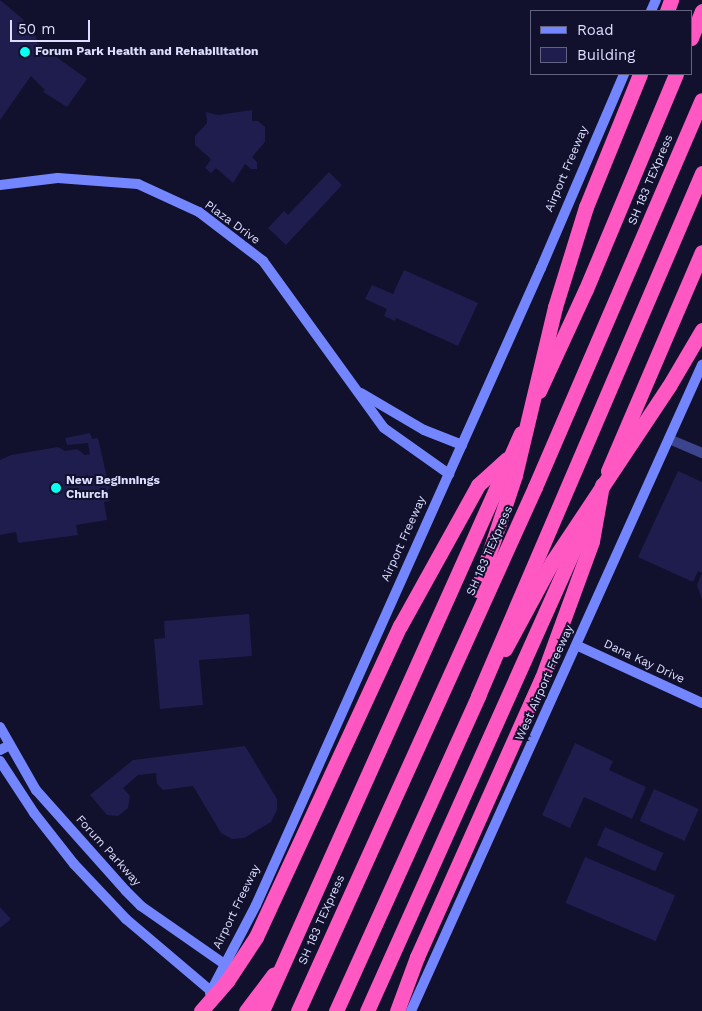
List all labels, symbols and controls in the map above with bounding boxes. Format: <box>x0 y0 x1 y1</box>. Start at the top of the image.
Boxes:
scale bar <box>12 10 92 42</box>
legend <box>530 10 692 75</box>
text: 50 m <box>18 20 55 38</box>
text: Road <box>577 21 614 39</box>
place label: Forum Park Health and Rehabilitation <box>35 45 259 59</box>
marker: Forum Park Health and Rehabilitation <box>19 46 31 58</box>
text: Building <box>577 46 635 64</box>
street label: Airport Freeway <box>542 124 592 214</box>
street label: SH 183 TEXpress <box>625 132 677 228</box>
street label: Plaza Drive <box>202 198 262 248</box>
place label: New Beginnings Church <box>66 474 160 502</box>
marker: New Beginnings Church <box>50 482 62 494</box>
street label: Airport Freeway <box>379 494 429 584</box>
street label: SH 183 TEXpress <box>464 504 516 598</box>
street label: West Airport Freeway <box>513 623 577 743</box>
street label: Dana Kay Drive <box>601 637 687 687</box>
street label: Forum Parkway <box>73 813 143 889</box>
street label: Airport Freeway <box>210 862 264 952</box>
street label: SH 183 TEXpress <box>296 873 348 967</box>

